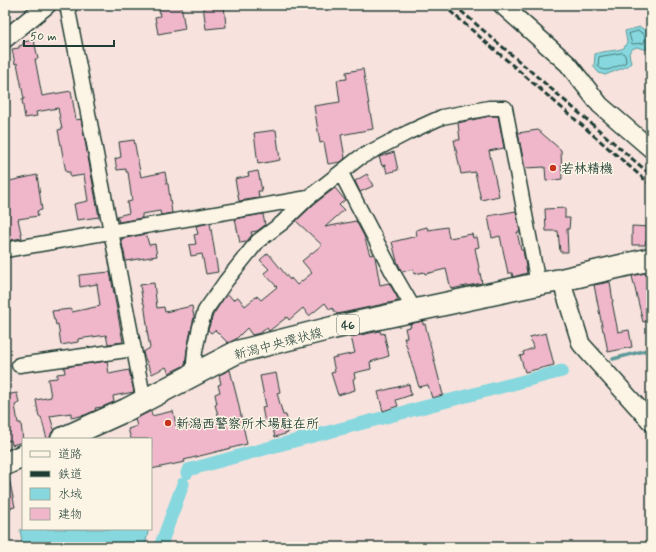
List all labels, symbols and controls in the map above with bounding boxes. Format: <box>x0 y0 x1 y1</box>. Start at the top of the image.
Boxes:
scale bar <box>24 22 114 48</box>
text: 50 m <box>30 29 57 45</box>
place label: 若林精機 <box>561 161 613 178</box>
marker: 若林精機 <box>548 163 558 173</box>
road number: 46 <box>337 315 359 335</box>
street label: 新潟中央環状線 <box>232 324 325 364</box>
place label: 新潟西警察所木場駐在所 <box>176 416 319 433</box>
marker: 新潟西警察所木場駐在所 <box>163 418 173 428</box>
legend <box>22 438 152 530</box>
text: 道路 <box>58 447 82 463</box>
text: 鉄道 <box>58 467 82 483</box>
text: 水域 <box>58 487 82 503</box>
text: 建物 <box>58 507 82 523</box>

